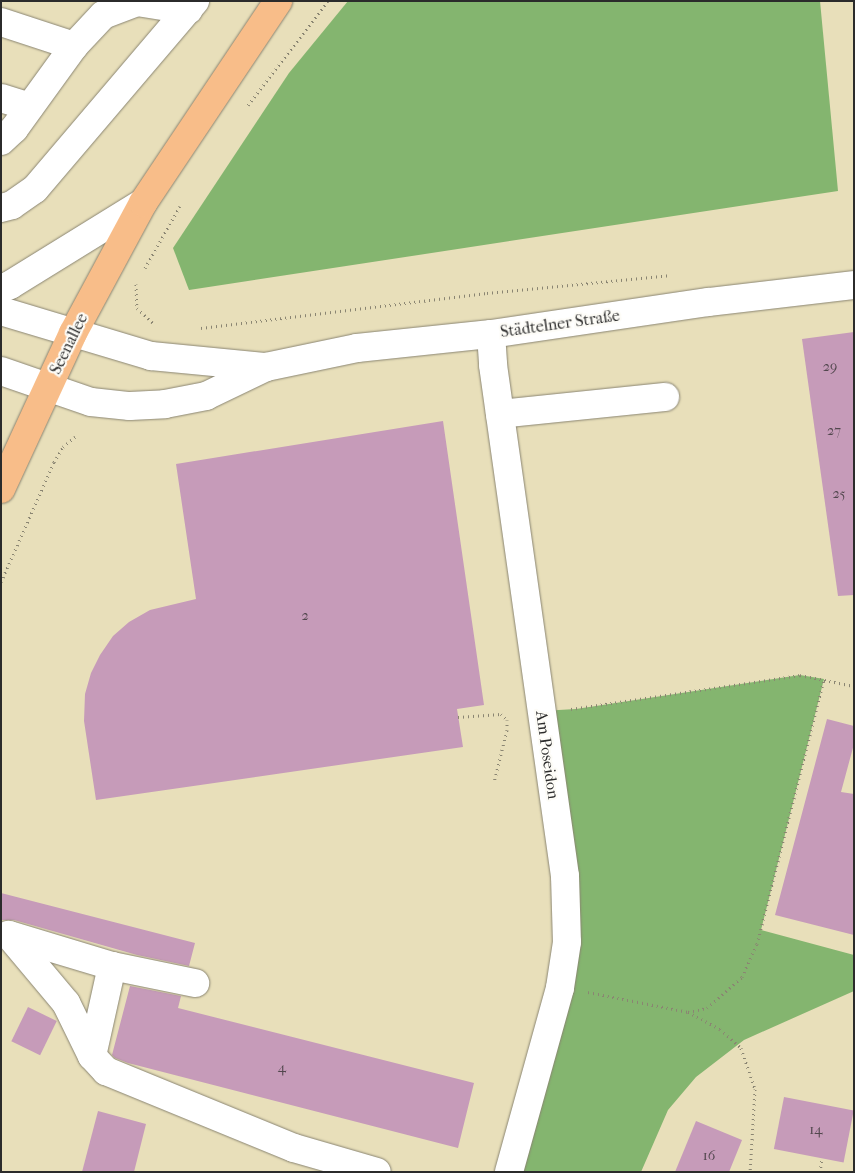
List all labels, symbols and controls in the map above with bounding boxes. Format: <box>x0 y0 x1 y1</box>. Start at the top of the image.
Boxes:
street label: Städtelner Straße <box>499 306 621 342</box>
street label: Seenallee <box>46 310 92 378</box>
house number: 29 <box>823 359 837 375</box>
house number: 27 <box>827 423 841 439</box>
house number: 25 <box>832 486 846 502</box>
house number: 2 <box>301 608 309 624</box>
street label: Am Poseidon <box>531 710 563 800</box>
house number: 4 <box>278 1060 286 1076</box>
house number: 14 <box>809 1122 823 1138</box>
house number: 16 <box>703 1148 715 1164</box>

